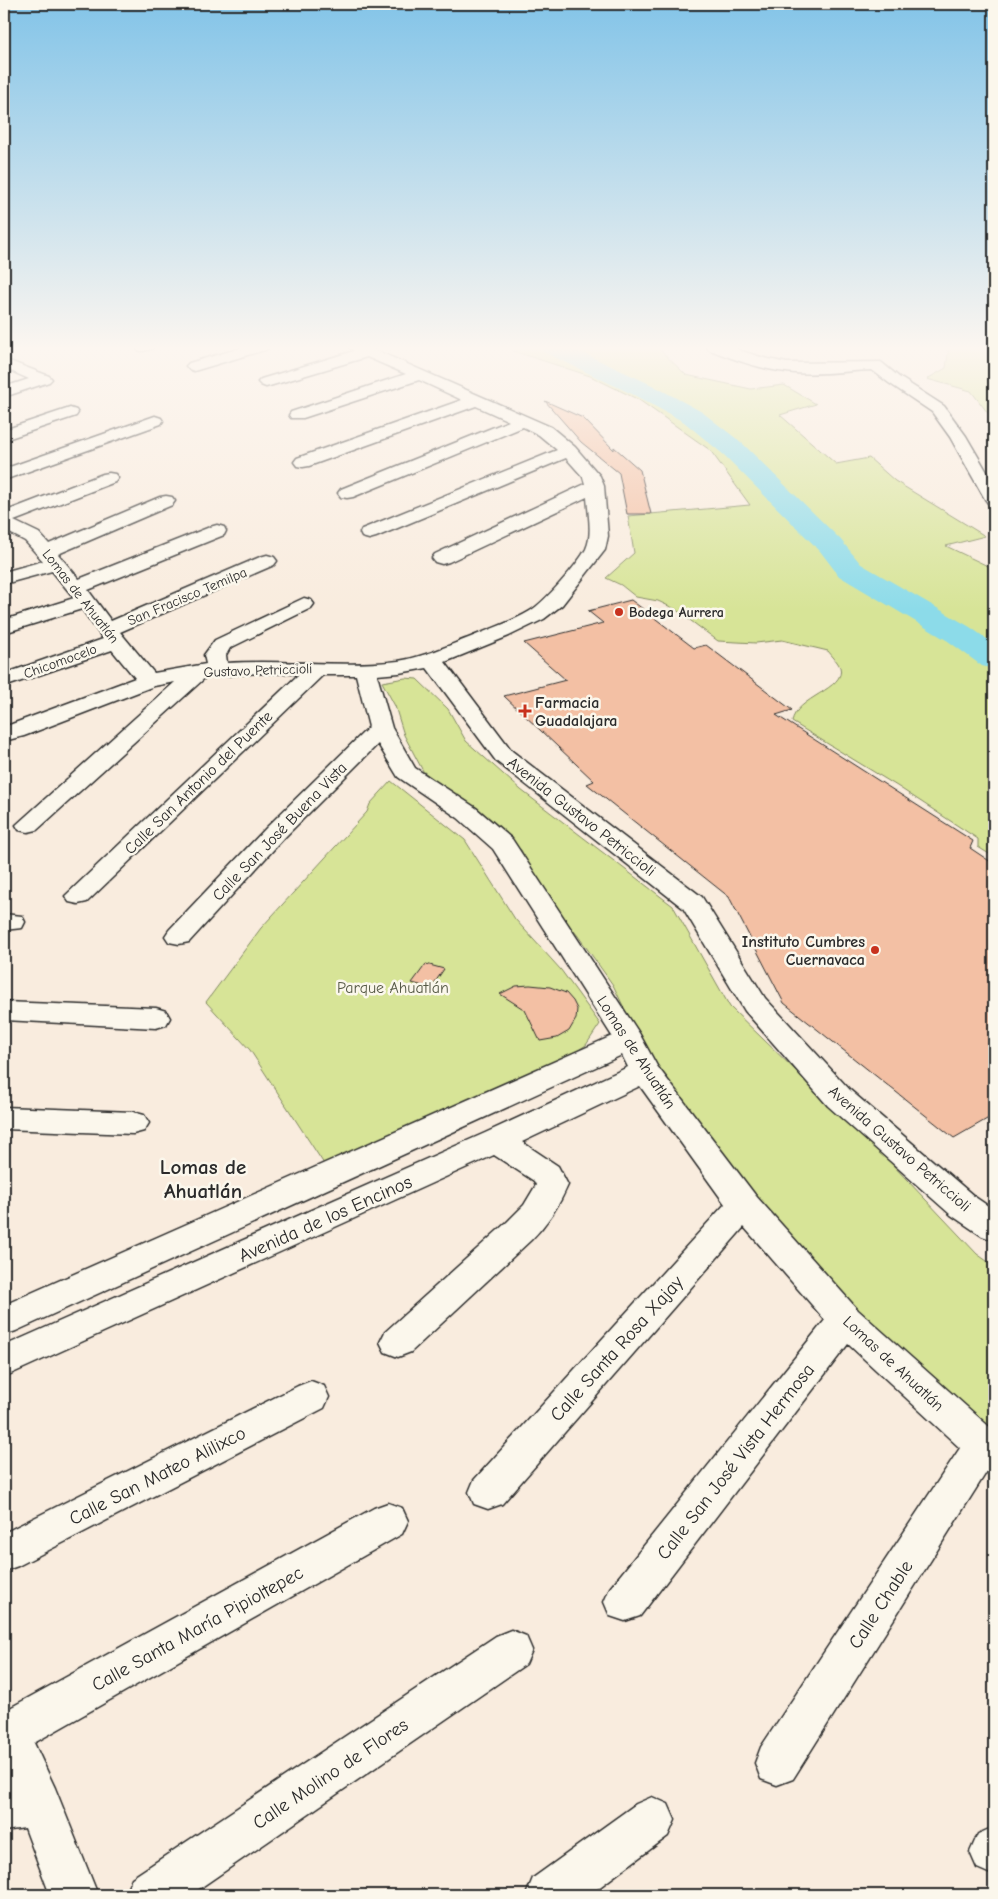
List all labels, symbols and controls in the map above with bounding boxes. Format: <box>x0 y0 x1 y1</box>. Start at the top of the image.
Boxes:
street label: Lomas de Ahuatlán <box>39 546 123 647</box>
street label: San Fracisco Temilpa <box>125 564 250 629</box>
place label: Bodega Aurrera <box>629 604 724 621</box>
marker: Bodega Aurrera <box>613 606 625 618</box>
street label: Chicomocelo <box>21 640 99 683</box>
street label: Gustavo Petriccioli <box>203 660 313 681</box>
place label: Farmacia Guadalajara <box>535 694 618 730</box>
marker: Farmacia Guadalajara <box>519 705 531 717</box>
street label: Calle San Antonio del Puente <box>121 707 276 858</box>
street label: Avenida Gustavo Petriccioli <box>504 753 659 880</box>
street label: Calle San José Buena Vista <box>209 759 351 905</box>
place label: Instituto Cumbres Cuernavaca <box>742 933 865 969</box>
marker: Instituto Cumbres Cuernavaca <box>869 944 881 956</box>
park label: Parque Ahuatlán <box>337 979 449 997</box>
street label: Lomas de Ahuatlán <box>593 993 679 1112</box>
street label: Avenida Gustavo Petriccioli <box>825 1082 974 1215</box>
district label: Lomas de Ahuatlán <box>160 1155 246 1203</box>
street label: Avenida de los Encinos <box>235 1171 415 1267</box>
street label: Calle Santa Rosa Xajay <box>546 1271 688 1426</box>
street label: Lomas de Ahuatlán <box>839 1312 947 1415</box>
street label: Calle San José Vista Hermosa <box>652 1359 819 1564</box>
street label: Calle San Mateo Alilixco <box>66 1422 249 1530</box>
street label: Calle Chable <box>844 1556 918 1653</box>
street label: Calle Santa María Pipioltepec <box>88 1562 307 1696</box>
street label: Calle Molino de Flores <box>249 1714 413 1834</box>

